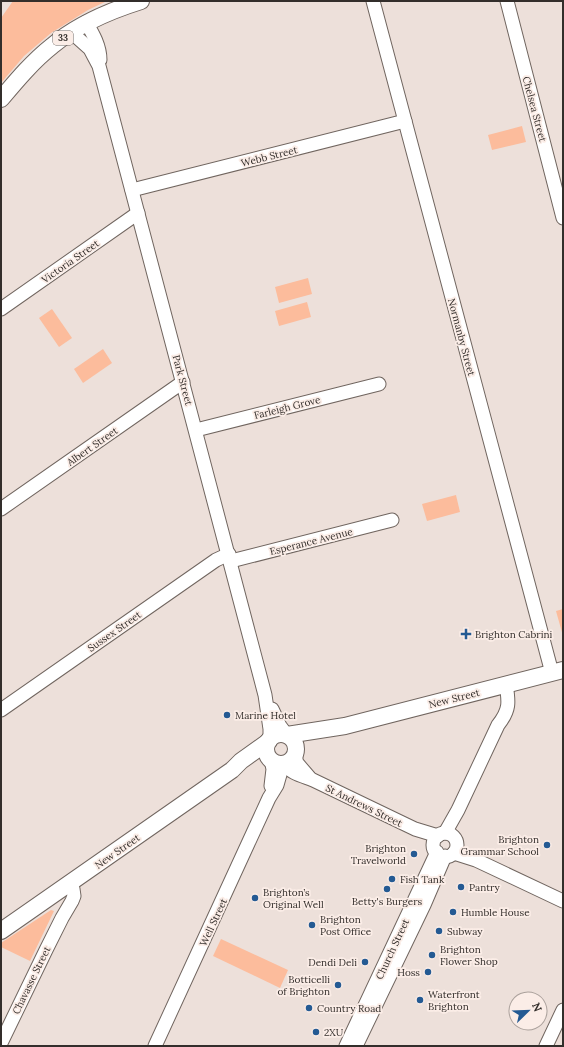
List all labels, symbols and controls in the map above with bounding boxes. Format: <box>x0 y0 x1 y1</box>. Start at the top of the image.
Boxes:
road number: 33 <box>53 31 73 45</box>
street label: Chelsea Street <box>520 75 550 143</box>
street label: Webb Street <box>240 143 299 170</box>
street label: Victoria Street <box>38 237 102 287</box>
street label: Normanby Street <box>445 297 478 378</box>
street label: Park Street <box>170 353 196 407</box>
street label: Farleigh Grove <box>253 393 322 422</box>
street label: Albert Street <box>63 424 120 469</box>
street label: Esperance Avenue <box>268 525 354 558</box>
street label: Sussex Street <box>85 608 144 655</box>
marker: Brighton Cabrini <box>460 628 472 640</box>
place label: Brighton Cabrini <box>475 628 553 641</box>
street label: New Street <box>427 686 481 711</box>
place label: Marine Hotel <box>235 709 296 722</box>
marker: Marine Hotel <box>222 710 232 720</box>
street label: St Andrews Street <box>323 781 404 830</box>
street label: New Street <box>92 831 142 872</box>
place label: Brighton Grammar School <box>461 833 539 858</box>
marker: Brighton Grammar School <box>542 840 552 850</box>
place label: Brighton Travelworld <box>351 842 406 867</box>
marker: Brighton Travelworld <box>409 849 419 859</box>
place label: Fish Tank <box>400 873 445 886</box>
marker: Fish Tank <box>387 874 397 884</box>
place label: Pantry <box>469 881 500 894</box>
marker: Pantry <box>456 882 466 892</box>
marker: Betty's Burgers <box>382 884 392 894</box>
place label: Brighton’s Original Well <box>263 886 324 911</box>
marker: Brighton’s Original Well <box>250 893 260 903</box>
place label: Betty's Burgers <box>352 895 423 908</box>
street label: Well Street <box>197 896 230 948</box>
place label: Humble House <box>461 906 530 919</box>
marker: Humble House <box>448 907 458 917</box>
place label: Brighton Post Office <box>320 913 372 938</box>
street label: Church Street <box>373 917 412 982</box>
marker: Brighton Post Office <box>307 920 317 930</box>
place label: Subway <box>447 925 483 938</box>
marker: Subway <box>434 926 444 936</box>
place label: Brighton Flower Shop <box>440 943 498 968</box>
street label: Chavasse Street <box>9 944 54 1016</box>
marker: Brighton Flower Shop <box>427 950 437 960</box>
place label: Dendi Deli <box>308 956 357 969</box>
marker: Dendi Deli <box>360 957 370 967</box>
place label: Hoss <box>397 966 420 979</box>
marker: Hoss <box>423 967 433 977</box>
place label: Botticelli of Brighton <box>277 973 330 998</box>
marker: Botticelli of Brighton <box>333 980 343 990</box>
place label: Waterfront Brighton <box>428 988 480 1013</box>
north arrow <box>508 991 548 1031</box>
marker: Waterfront Brighton <box>415 995 425 1005</box>
text: N <box>529 1000 546 1014</box>
place label: Country Road <box>317 1002 381 1015</box>
marker: Country Road <box>304 1003 314 1013</box>
place label: 2XU <box>324 1026 344 1039</box>
marker: 2XU <box>311 1027 321 1037</box>

